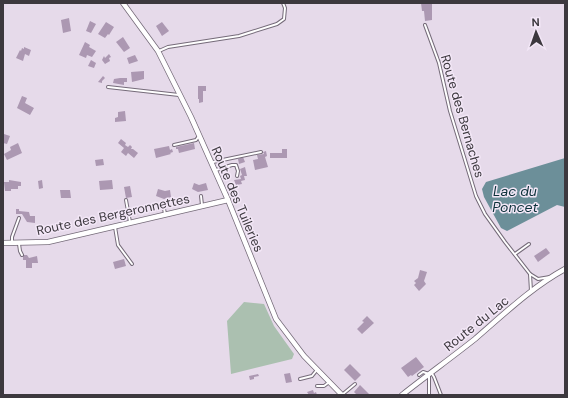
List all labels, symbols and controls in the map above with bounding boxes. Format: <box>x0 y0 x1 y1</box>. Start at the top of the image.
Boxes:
north arrow <box>516 12 556 52</box>
text: N <box>531 15 540 29</box>
street label: Route des Bernaches <box>437 53 488 180</box>
street label: Route des Tuileries <box>208 144 267 255</box>
water label: Lac du Poncet <box>492 182 538 216</box>
street label: Route des Bergeronnettes <box>35 190 191 239</box>
street label: Route du Lac <box>440 292 512 355</box>

